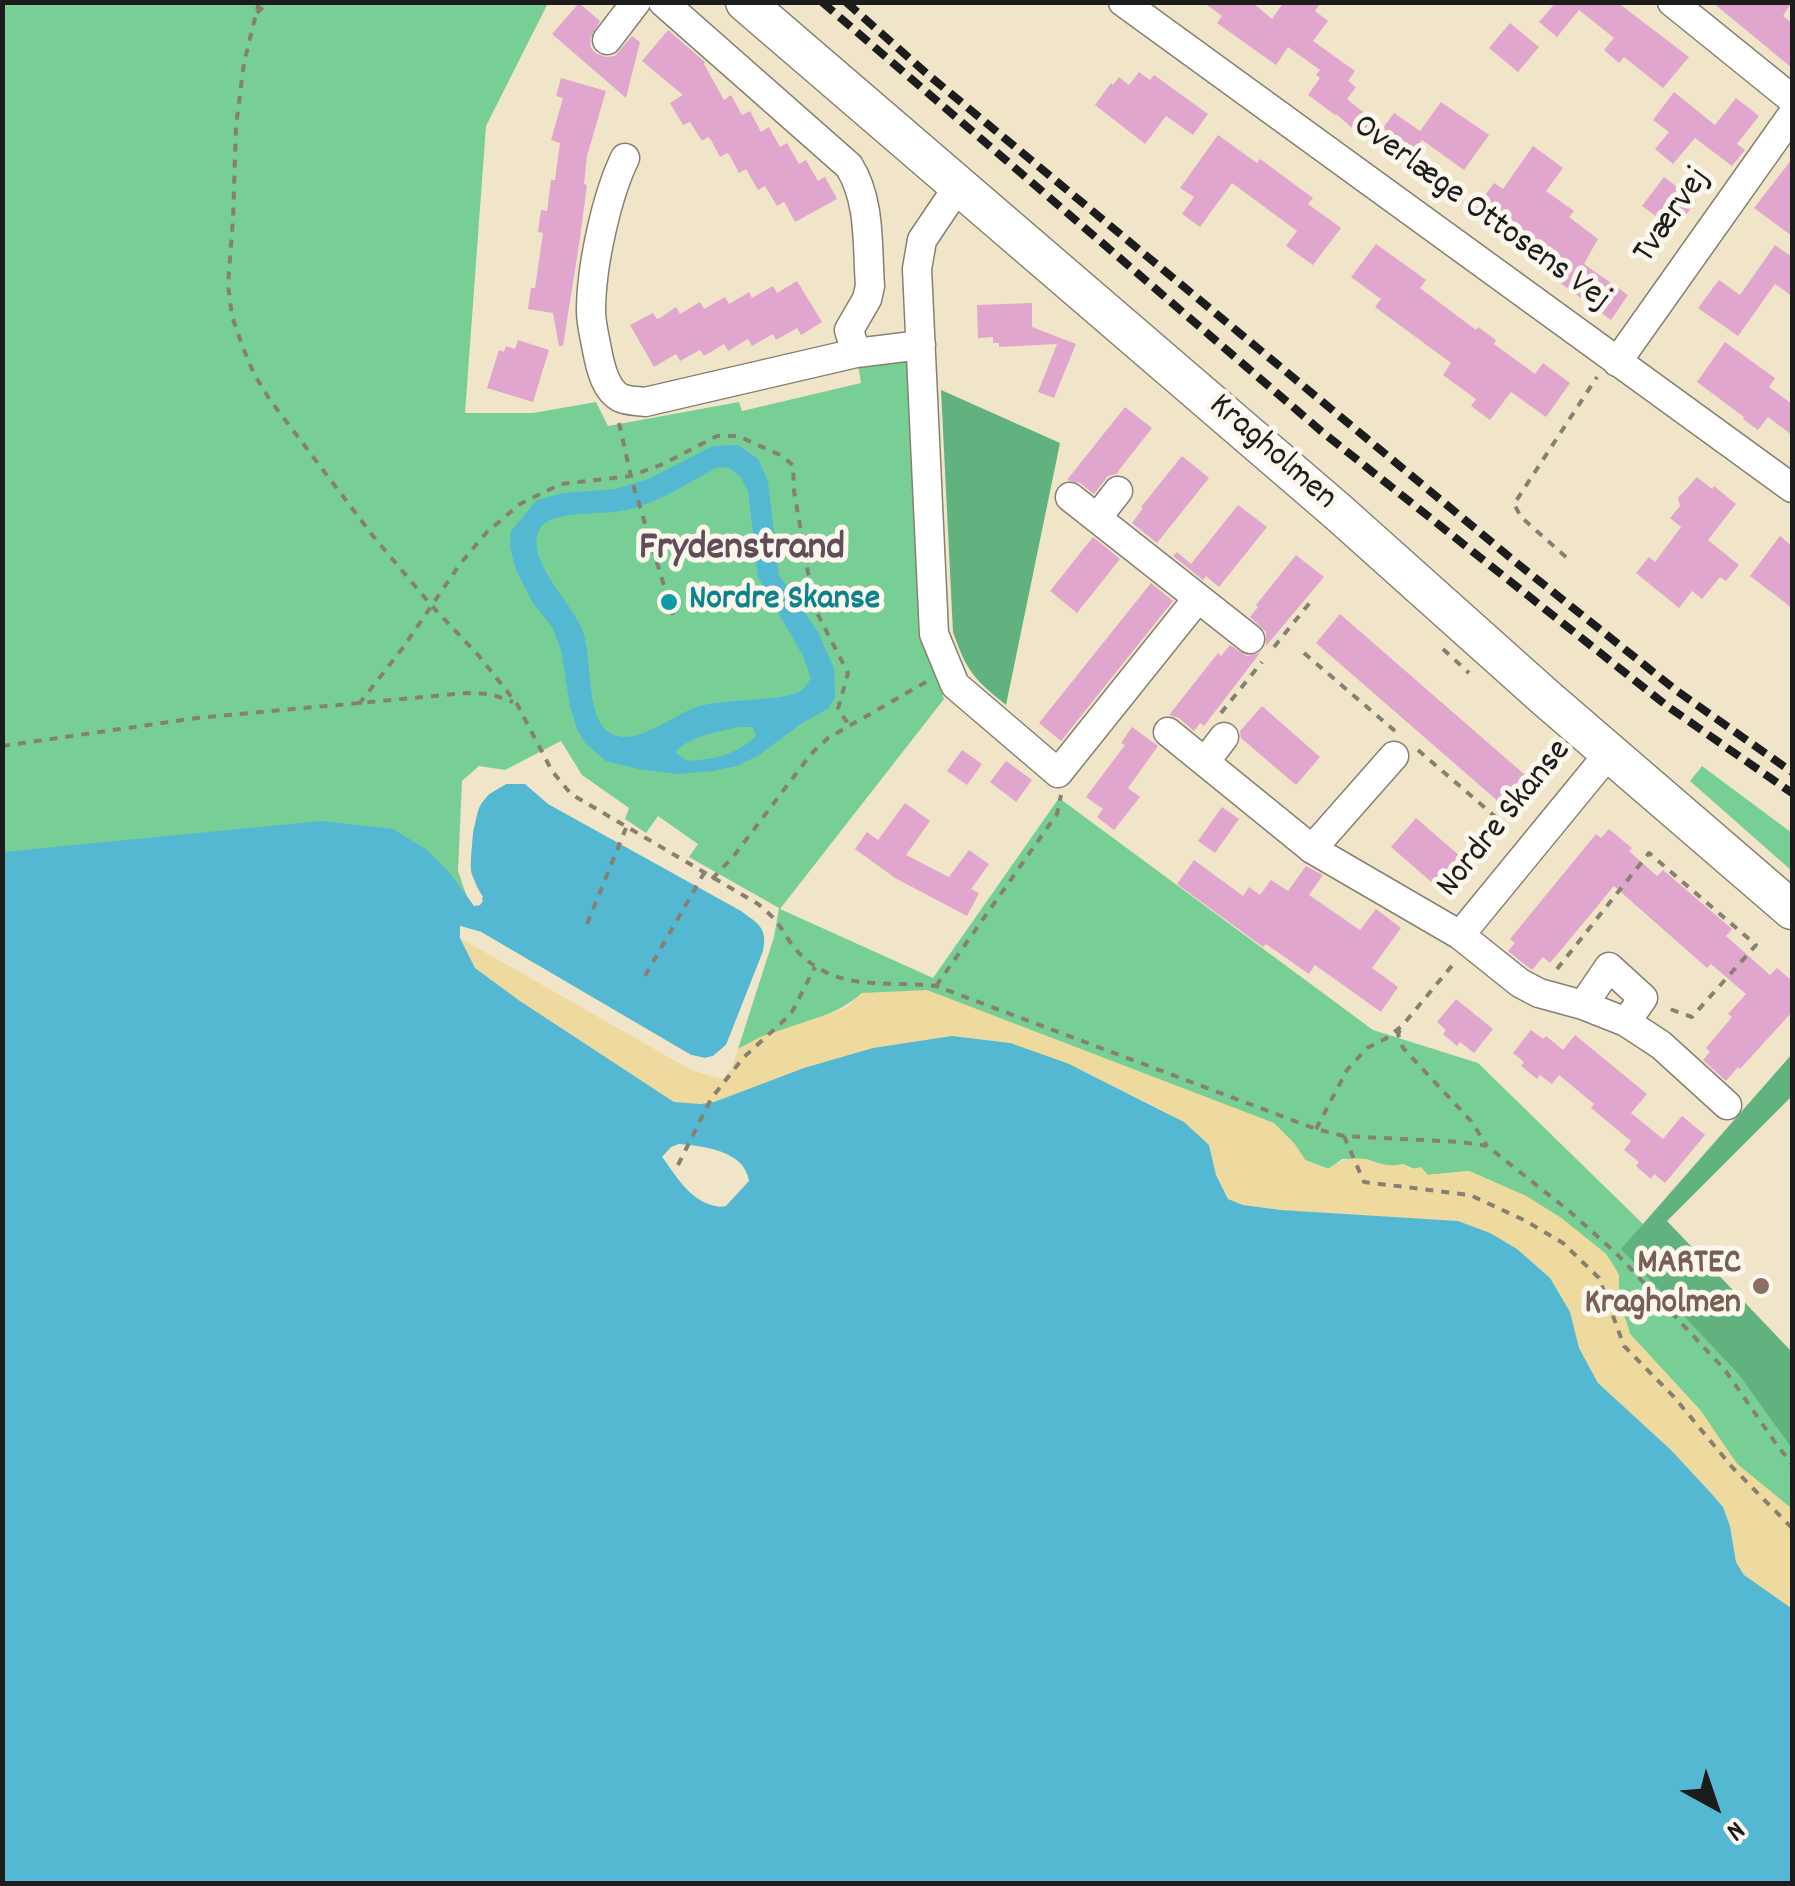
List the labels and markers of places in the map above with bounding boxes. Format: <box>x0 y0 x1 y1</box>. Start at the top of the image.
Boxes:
place label: Nordre Skanse <box>689 581 880 623</box>
marker: Nordre Skanse <box>658 591 680 613</box>
place label: MARTEC Kragholmen <box>1585 1245 1741 1327</box>
marker: MARTEC Kragholmen <box>1750 1275 1772 1297</box>

